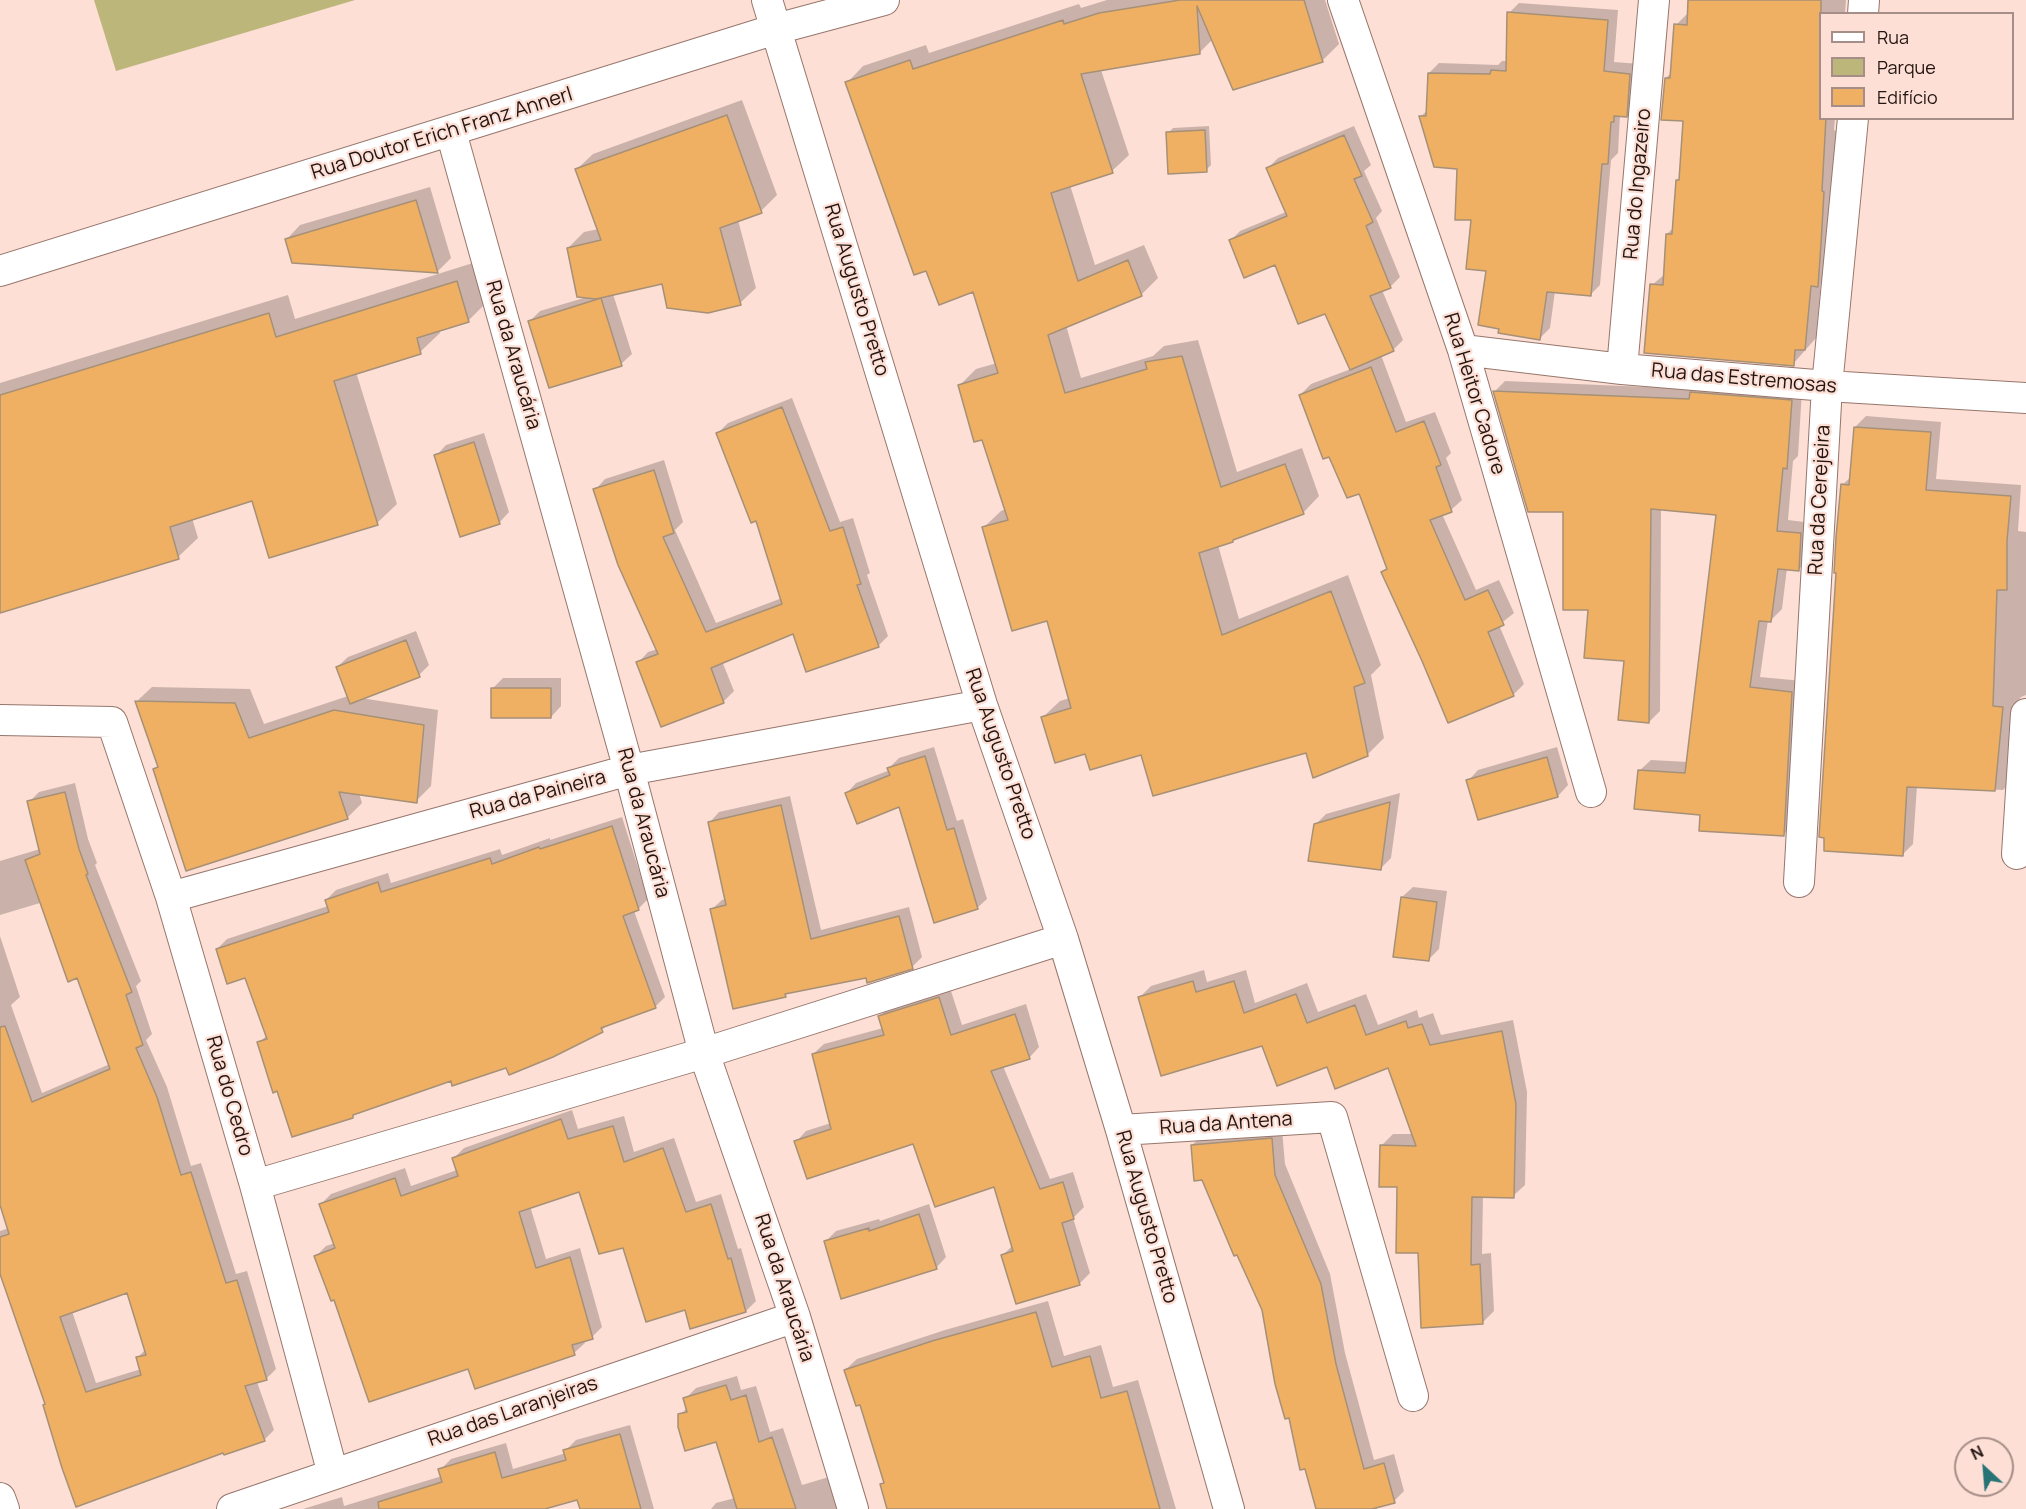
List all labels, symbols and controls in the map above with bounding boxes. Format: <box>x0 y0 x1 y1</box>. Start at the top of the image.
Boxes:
legend <box>1819 12 2014 120</box>
text: Rua <box>1877 25 1909 49</box>
text: Parque <box>1877 55 1936 79</box>
street label: Rua Doutor Erich Franz Annerl <box>308 83 576 185</box>
text: Edifício <box>1877 85 1938 109</box>
street label: Rua do Ingazeiro <box>1619 107 1657 261</box>
street label: Rua Augusto Pretto <box>818 201 894 379</box>
street label: Rua da Araucária <box>480 278 546 432</box>
street label: Rua Heitor Cadore <box>1438 310 1510 478</box>
street label: Rua das Estremosas <box>1650 359 1838 399</box>
street label: Rua da Cerejeira <box>1804 424 1836 576</box>
street label: Rua Augusto Pretto <box>959 665 1041 843</box>
street label: Rua da Araucária <box>611 745 675 901</box>
street label: Rua da Paineira <box>467 765 609 825</box>
street label: Rua do Cedro <box>200 1033 258 1159</box>
street label: Rua da Antena <box>1159 1107 1293 1141</box>
street label: Rua Augusto Pretto <box>1110 1128 1182 1306</box>
street label: Rua da Araucária <box>749 1211 819 1365</box>
street label: Rua das Laranjeiras <box>425 1372 601 1452</box>
north arrow <box>1954 1437 2014 1497</box>
text: N <box>1967 1440 1987 1465</box>

